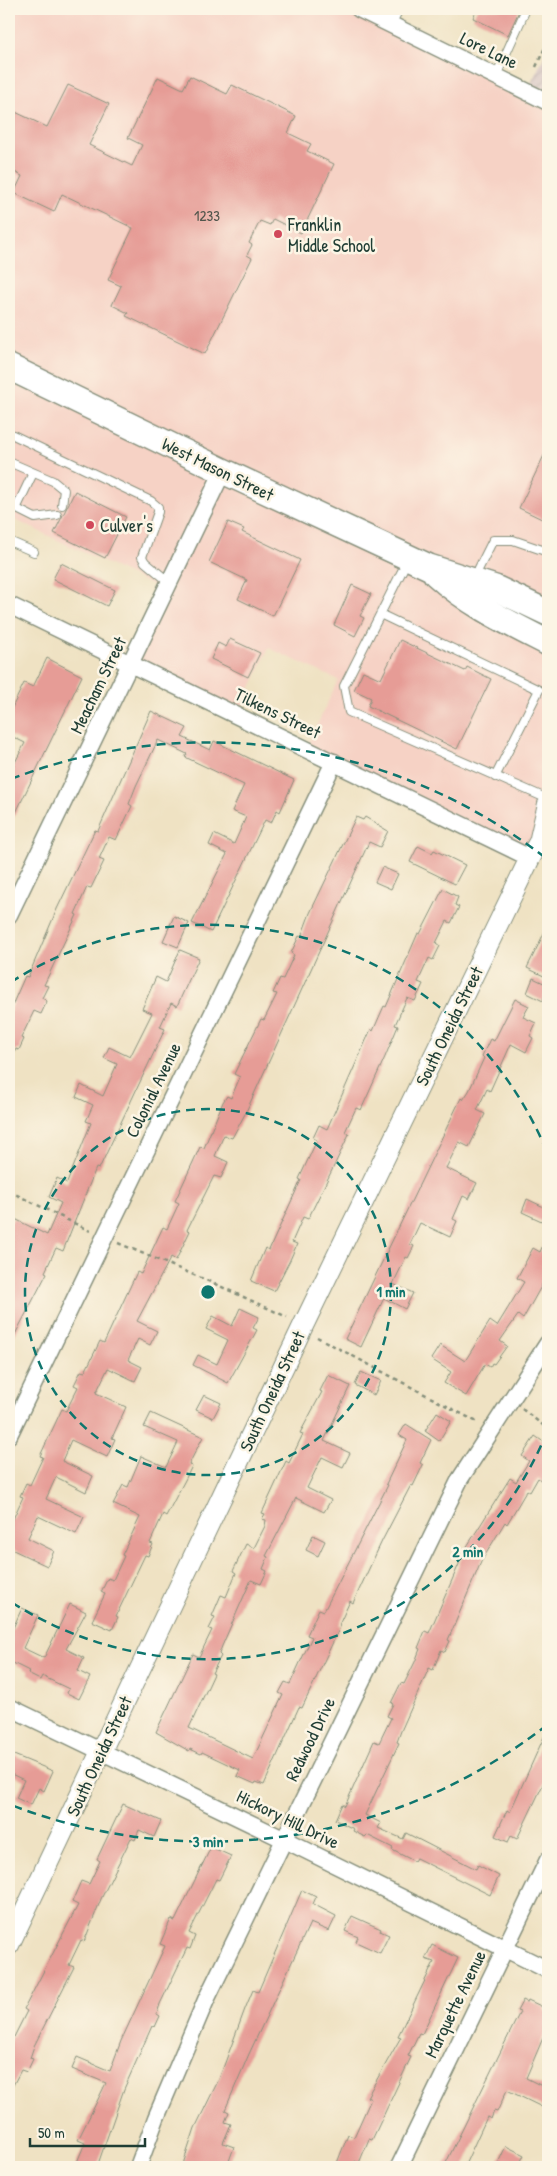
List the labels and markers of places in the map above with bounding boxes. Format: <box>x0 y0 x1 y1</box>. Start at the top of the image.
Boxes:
place label: Franklin Middle School <box>287 212 375 258</box>
marker: Franklin Middle School <box>272 228 284 240</box>
place label: Culver's <box>100 513 153 538</box>
marker: Culver's <box>84 519 96 531</box>
centre of rings <box>199 1283 217 1301</box>

